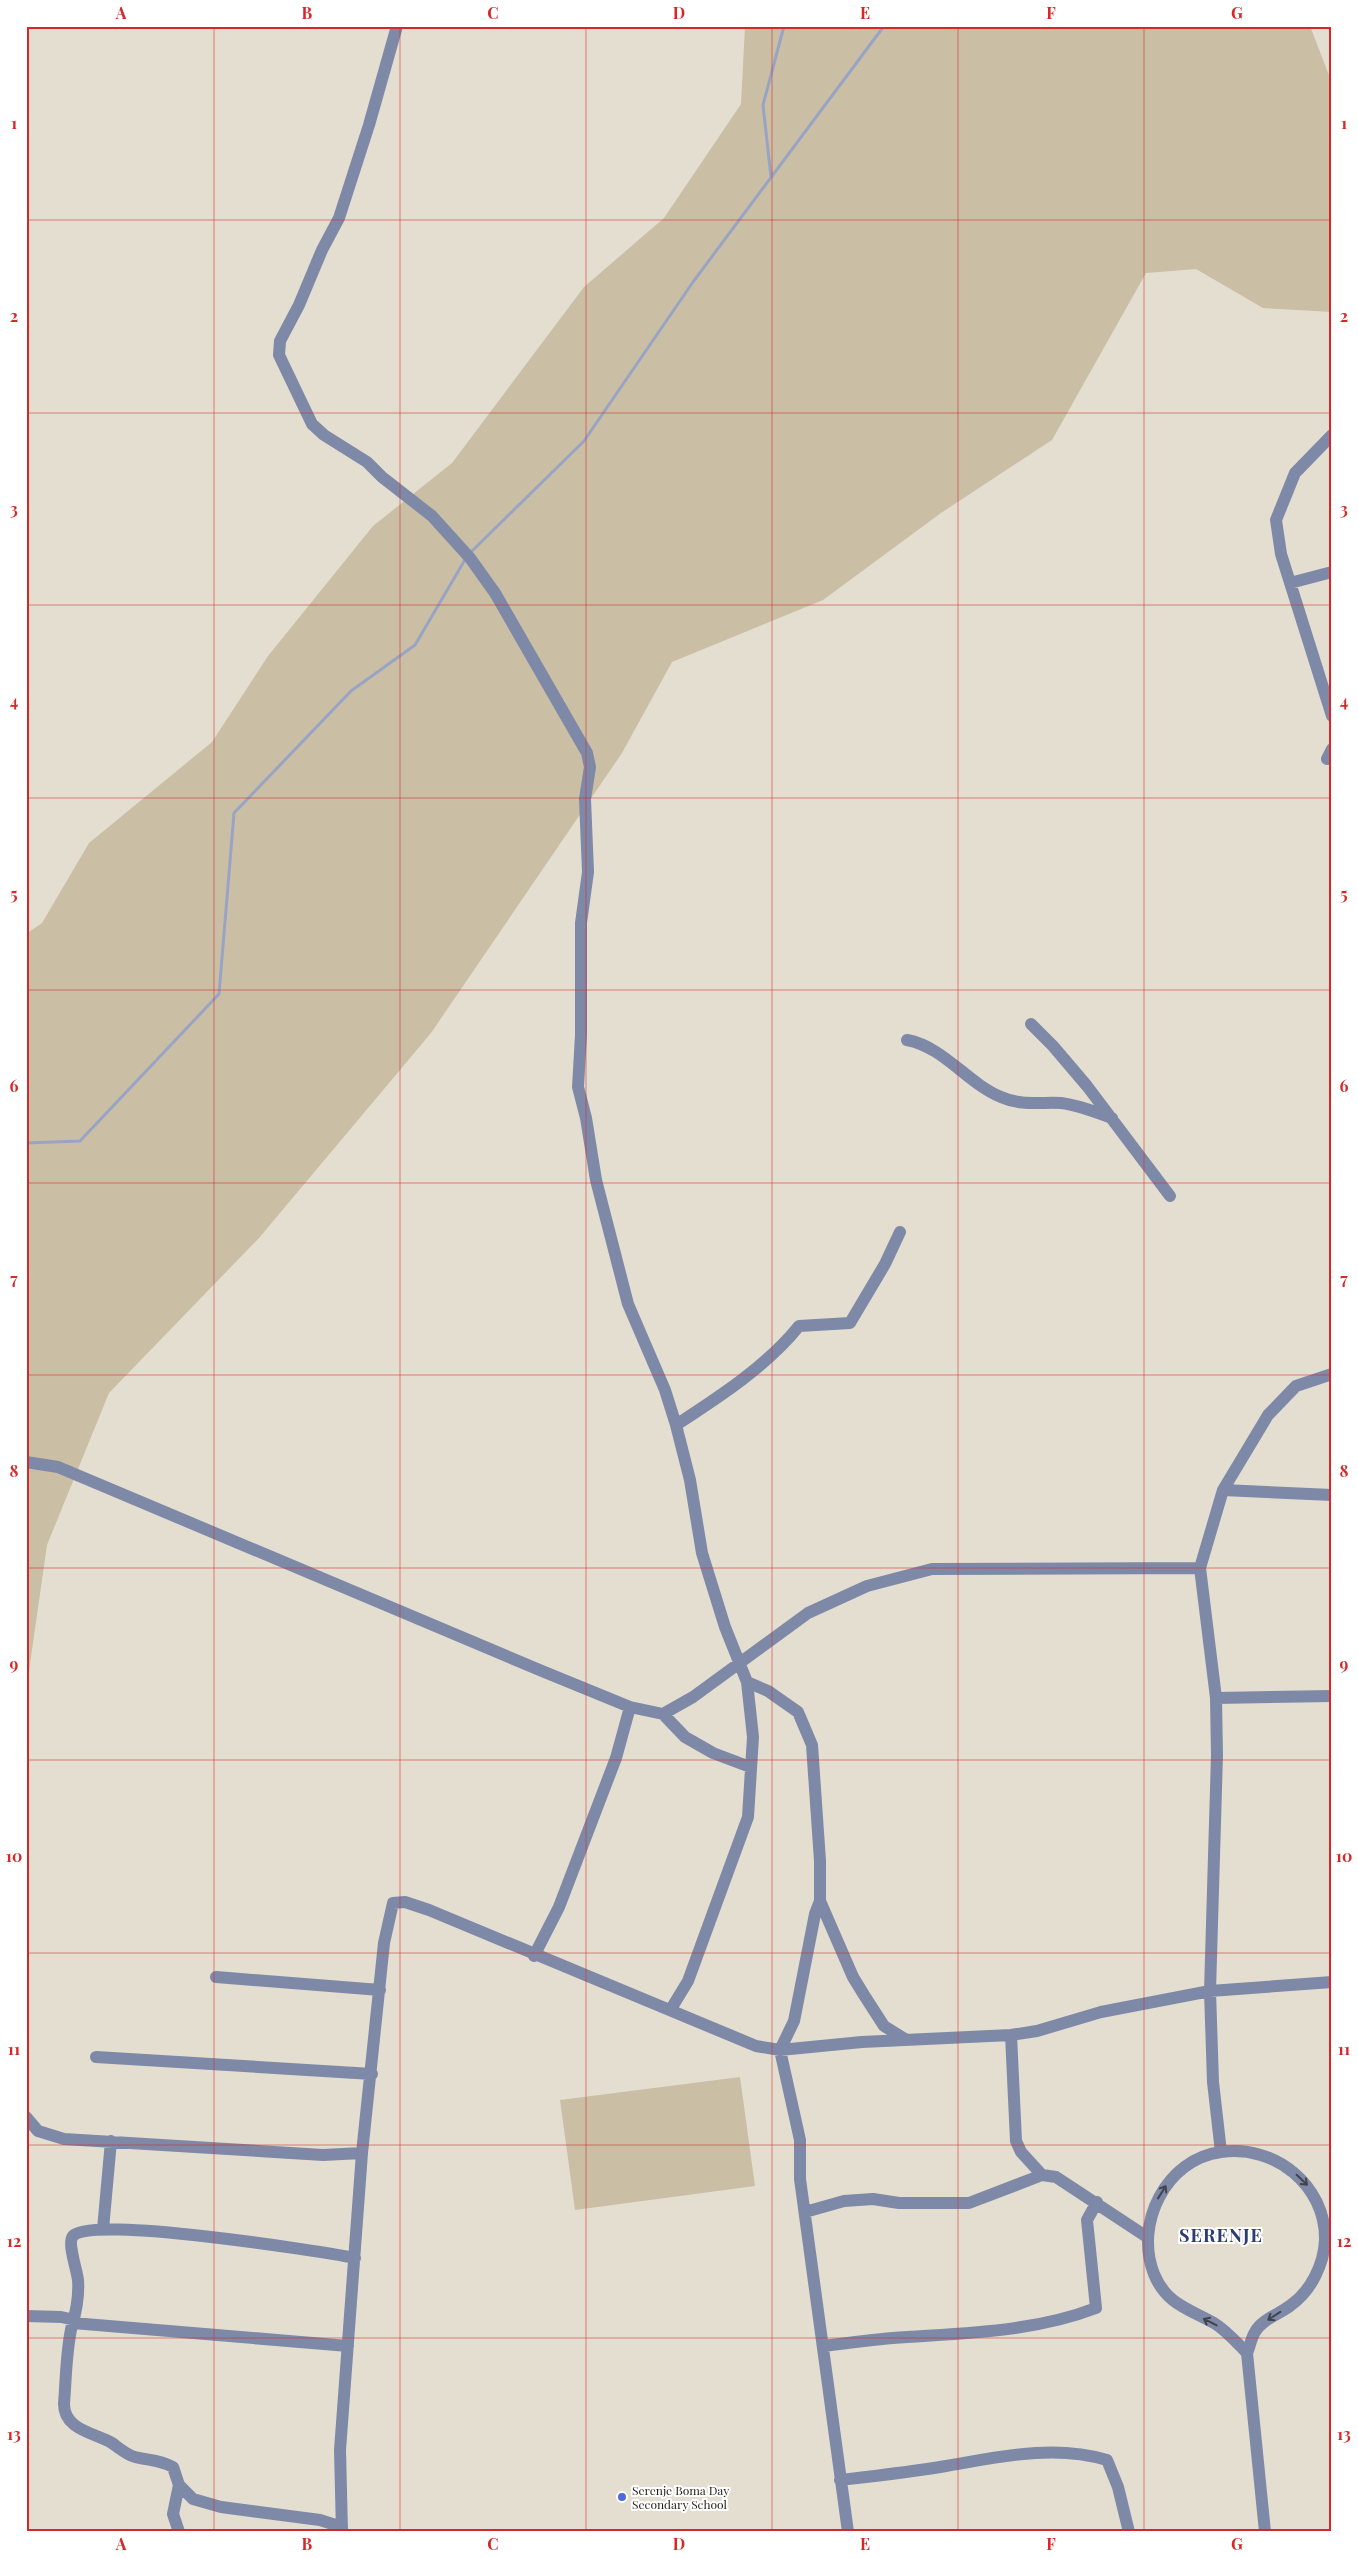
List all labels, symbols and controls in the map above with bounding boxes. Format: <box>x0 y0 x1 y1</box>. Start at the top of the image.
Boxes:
text: A <box>115 2 127 23</box>
text: B <box>302 2 313 23</box>
text: C <box>487 2 499 23</box>
text: D <box>673 2 685 23</box>
text: E <box>860 2 870 23</box>
text: F <box>1046 2 1056 23</box>
text: G <box>1231 2 1243 23</box>
text: 1 <box>11 112 17 133</box>
text: 1 <box>1341 112 1347 133</box>
text: 2 <box>10 305 18 326</box>
text: 2 <box>1340 305 1348 326</box>
text: 3 <box>10 498 18 519</box>
text: 3 <box>1340 498 1348 519</box>
text: 4 <box>10 690 18 711</box>
text: 4 <box>1340 690 1348 711</box>
text: 5 <box>10 883 18 904</box>
text: 5 <box>1340 883 1348 904</box>
text: 6 <box>10 1075 19 1096</box>
text: 6 <box>1340 1075 1349 1096</box>
text: 7 <box>10 1268 18 1289</box>
text: 7 <box>1340 1268 1348 1289</box>
text: 8 <box>10 1460 19 1481</box>
text: 8 <box>1340 1460 1349 1481</box>
text: 9 <box>10 1653 19 1674</box>
text: 9 <box>1340 1653 1349 1674</box>
text: 10 <box>6 1845 22 1866</box>
text: 10 <box>1336 1845 1352 1866</box>
text: 11 <box>8 2038 20 2059</box>
text: 11 <box>1338 2038 1350 2059</box>
one-way arrow <box>1295 2174 1308 2186</box>
one-way arrow <box>1157 2185 1168 2199</box>
district label: SERENJE <box>1179 2223 1263 2247</box>
text: 12 <box>7 2230 21 2251</box>
text: 12 <box>1337 2230 1351 2251</box>
one-way arrow <box>1267 2311 1281 2321</box>
one-way arrow <box>1203 2317 1218 2327</box>
text: 13 <box>7 2423 21 2444</box>
text: 13 <box>1337 2423 1351 2444</box>
place label: Serenje Boma Day Secondary School <box>632 2482 729 2512</box>
marker: Serenje Boma Day Secondary School <box>616 2491 628 2503</box>
text: A <box>115 2533 127 2554</box>
text: B <box>302 2533 313 2554</box>
text: C <box>487 2533 499 2554</box>
text: D <box>673 2533 685 2554</box>
text: E <box>860 2533 870 2554</box>
text: F <box>1046 2533 1056 2554</box>
text: G <box>1231 2533 1243 2554</box>

